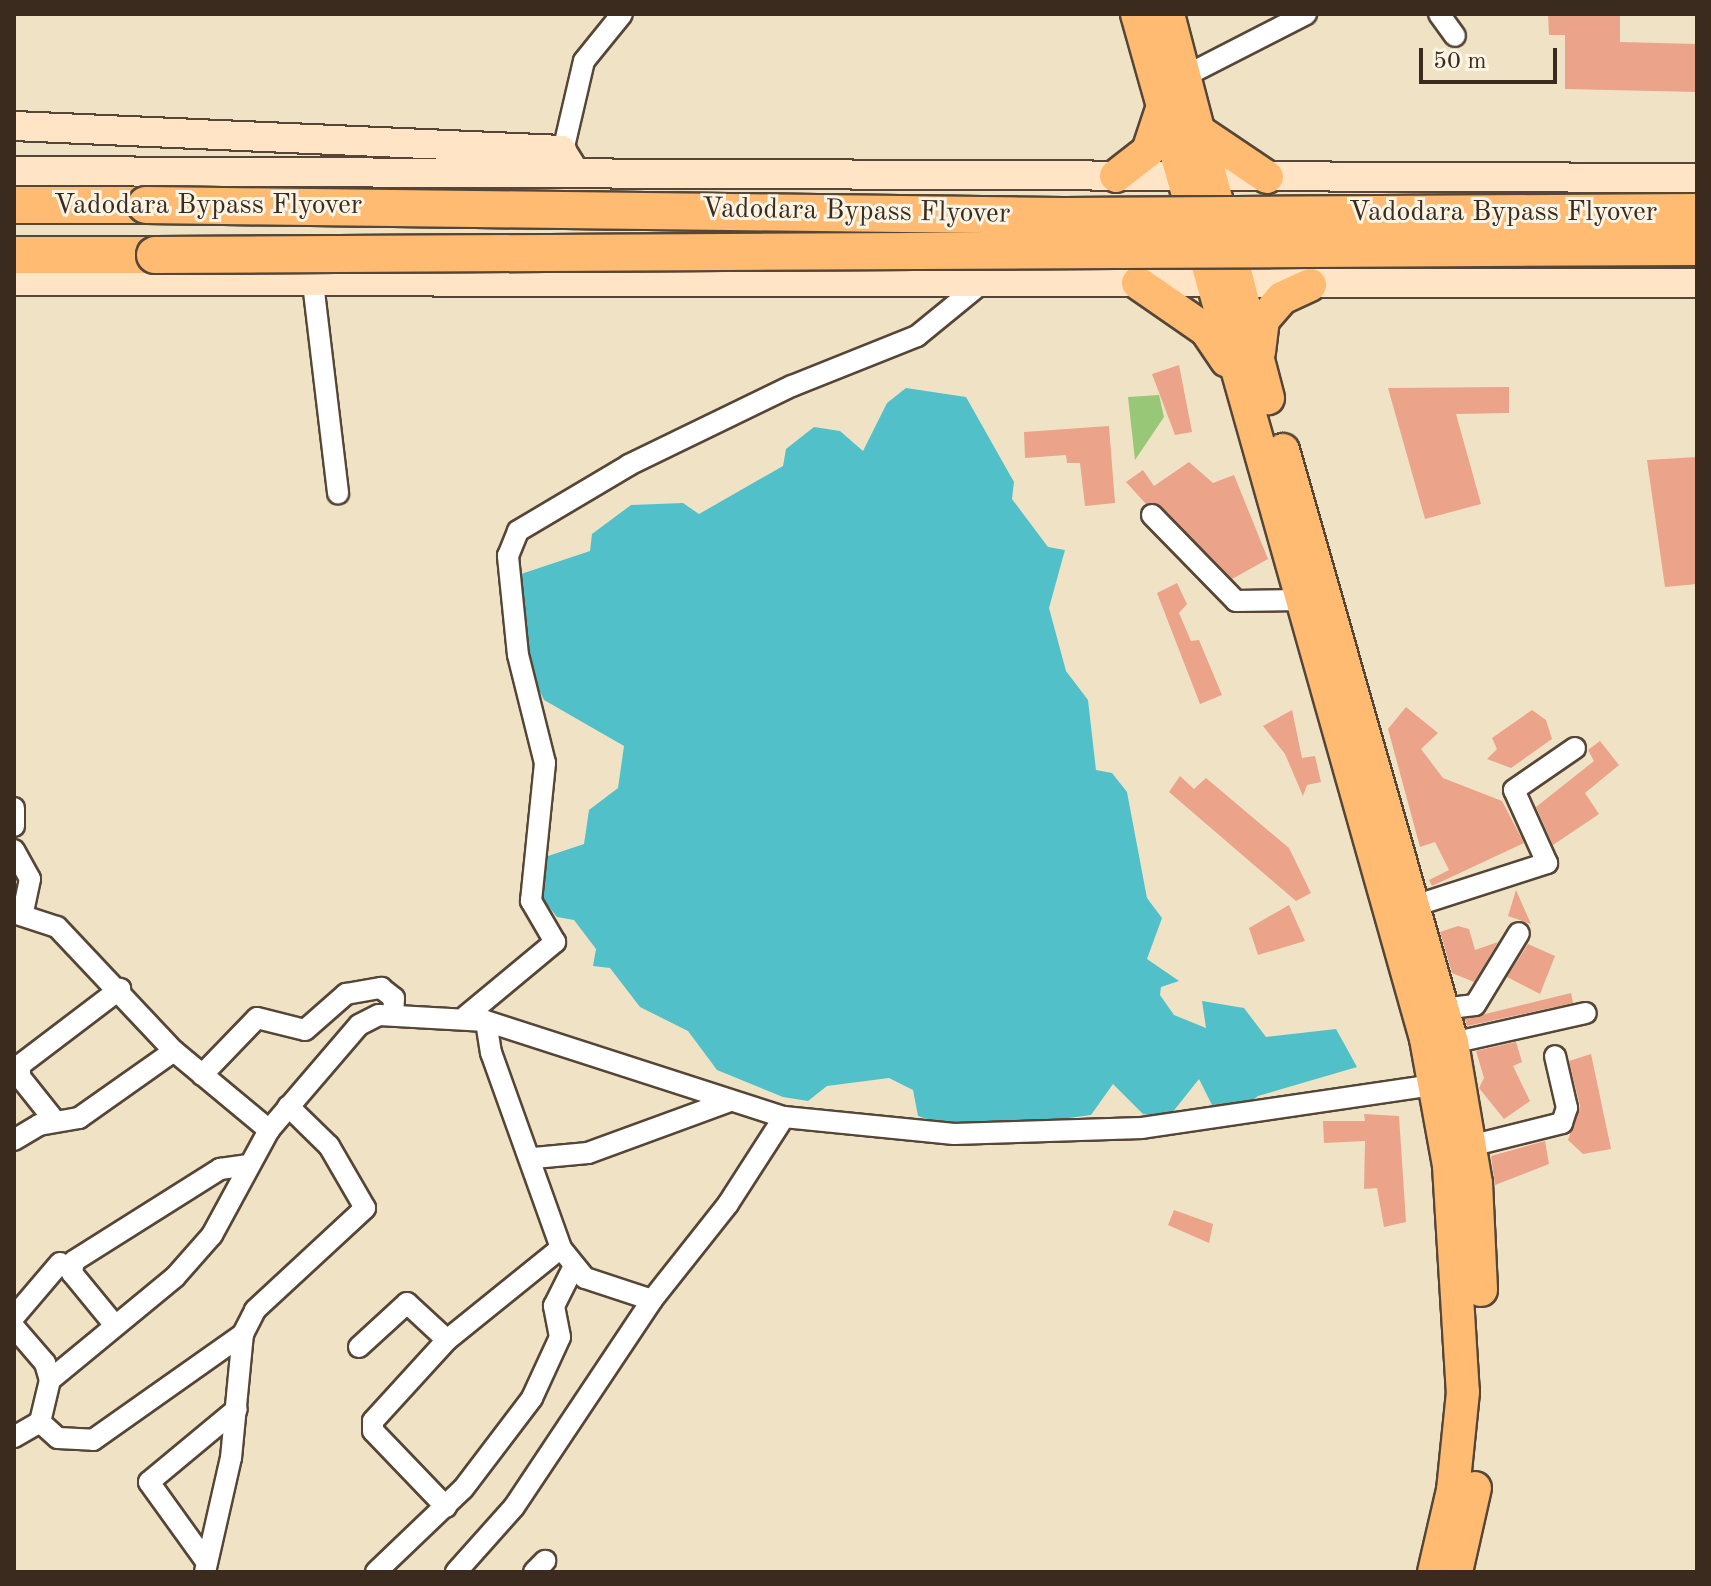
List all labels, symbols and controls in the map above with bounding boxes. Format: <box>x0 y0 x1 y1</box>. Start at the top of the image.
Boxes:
scale bar <box>1423 32 1561 82</box>
text: 50 m <box>1433 50 1487 74</box>
street label: Vadodara Bypass Flyover <box>54 189 362 223</box>
street label: Vadodara Bypass Flyover <box>701 193 1011 231</box>
street label: Vadodara Bypass Flyover <box>1349 196 1657 230</box>

